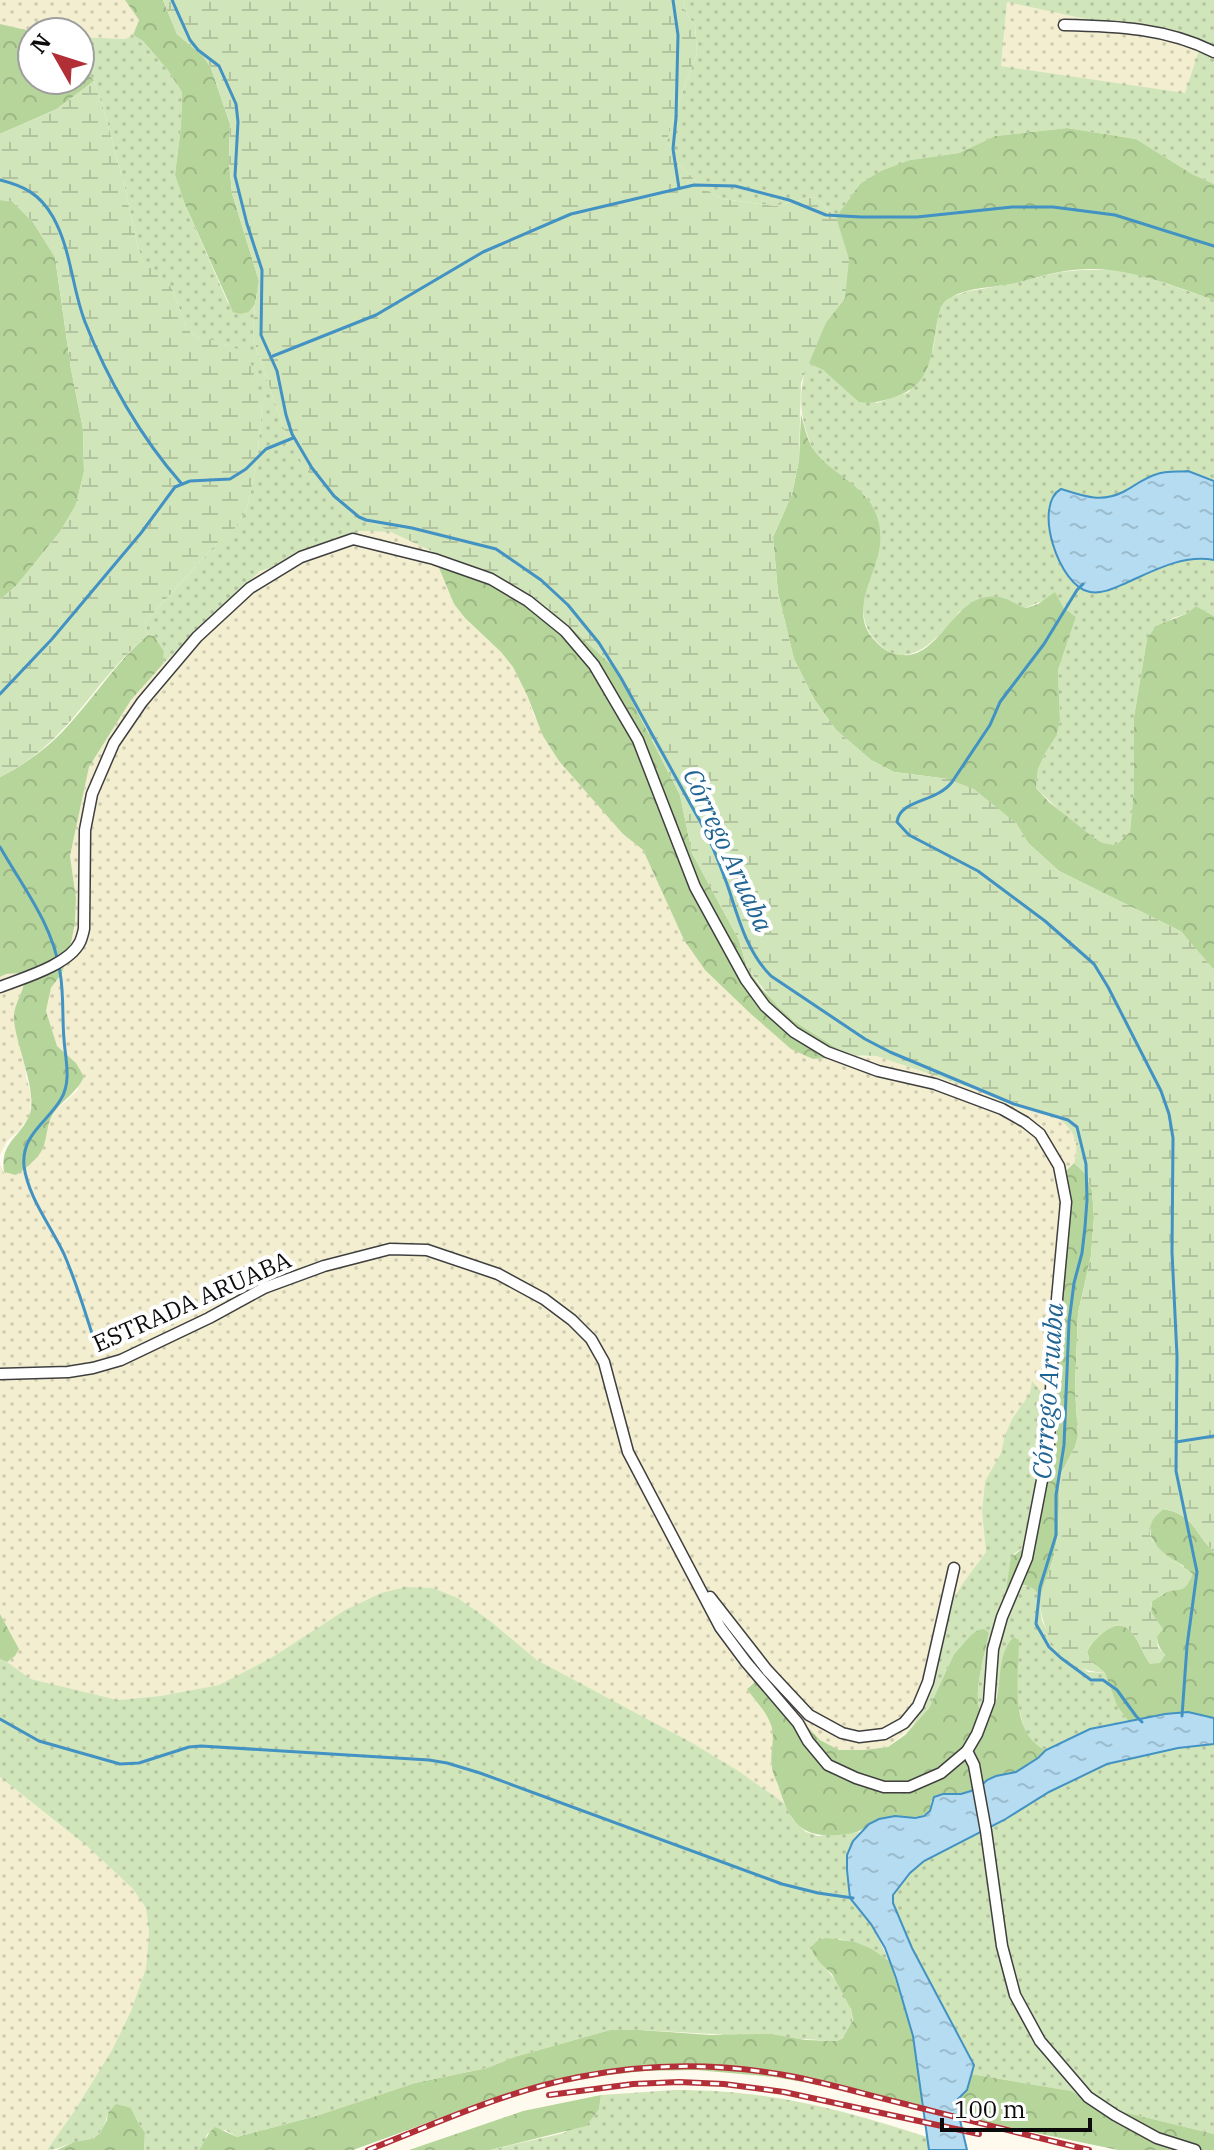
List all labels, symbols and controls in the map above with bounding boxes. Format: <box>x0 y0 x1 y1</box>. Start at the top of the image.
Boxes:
north arrow <box>16 16 96 96</box>
text: N <box>23 27 57 59</box>
water label: Córrego Aruaba <box>676 762 782 937</box>
street label: ESTRADA ARUABA <box>87 1243 296 1359</box>
water label: Córrego Aruaba <box>1024 1302 1070 1480</box>
scale bar <box>942 2082 1090 2132</box>
text: 100 m <box>954 2093 1026 2125</box>

